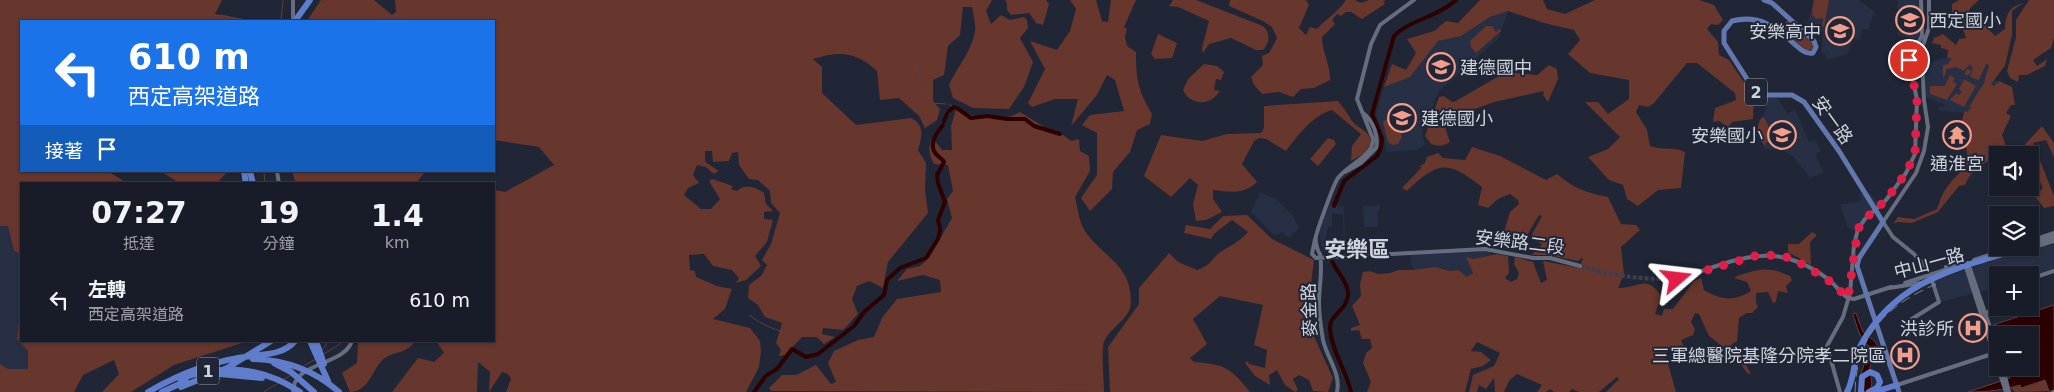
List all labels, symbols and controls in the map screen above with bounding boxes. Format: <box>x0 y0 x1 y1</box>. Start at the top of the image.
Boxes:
school or university icon: 西定國小 <box>1895 5 1925 35</box>
place label: 西定國小 <box>1929 10 2001 31</box>
school or university icon: 安樂高中 <box>1825 16 1855 46</box>
place label: 安樂高中 <box>1749 21 1821 42</box>
text: 610 m <box>128 37 250 77</box>
pin <box>1888 39 1930 81</box>
icon: left <box>45 40 110 105</box>
icon: arrive <box>1895 46 1923 74</box>
school or university icon: 建德國中 <box>1426 52 1456 82</box>
place label: 建德國中 <box>1460 57 1532 78</box>
road number: 2 <box>1745 78 1767 105</box>
text: 西定高架道路 <box>128 84 260 109</box>
street label: 安一路 <box>1809 92 1857 148</box>
school or university icon: 建德國小 <box>1387 103 1417 133</box>
place label: 建德國小 <box>1421 108 1493 129</box>
school or university icon: 安樂國小 <box>1767 120 1797 150</box>
temple icon: 通淮宮 <box>1942 120 1972 150</box>
place label: 安樂國小 <box>1691 125 1763 146</box>
icon: arrive <box>93 135 121 163</box>
text: 接著 <box>45 140 83 162</box>
map controls <box>1989 146 2039 376</box>
button: sound <box>1989 146 2039 196</box>
place label: 通淮宮 <box>1930 153 1984 174</box>
text: 07:27 <box>91 195 187 230</box>
text: 19 <box>258 195 300 230</box>
text: 1.4 <box>371 198 424 233</box>
button: layers <box>1989 206 2039 256</box>
street label: 安樂路二段 <box>1474 226 1566 258</box>
text: km <box>385 233 410 252</box>
text: 抵達 <box>123 234 155 253</box>
text: 分鐘 <box>263 234 295 253</box>
district label: 安樂區 <box>1324 237 1390 262</box>
street label: 中山一路 <box>1892 244 1966 282</box>
position arrow <box>1650 252 1702 304</box>
button: + <box>1989 266 2039 316</box>
text: 左轉 <box>88 278 126 300</box>
street label: 麥金路 <box>1298 283 1320 337</box>
icon: left <box>45 286 73 314</box>
text: 610 m <box>409 289 470 311</box>
text: 西定高架道路 <box>88 305 184 324</box>
hospital icon: 洪診所 <box>1958 313 1988 343</box>
place label: 洪診所 <box>1900 318 1954 339</box>
button: − <box>1989 326 2039 376</box>
hospital icon: 三軍總醫院基隆分院孝二院區 <box>1890 340 1920 370</box>
place label: 三軍總醫院基隆分院孝二院區 <box>1652 345 1886 366</box>
road number: 1 <box>197 358 219 384</box>

